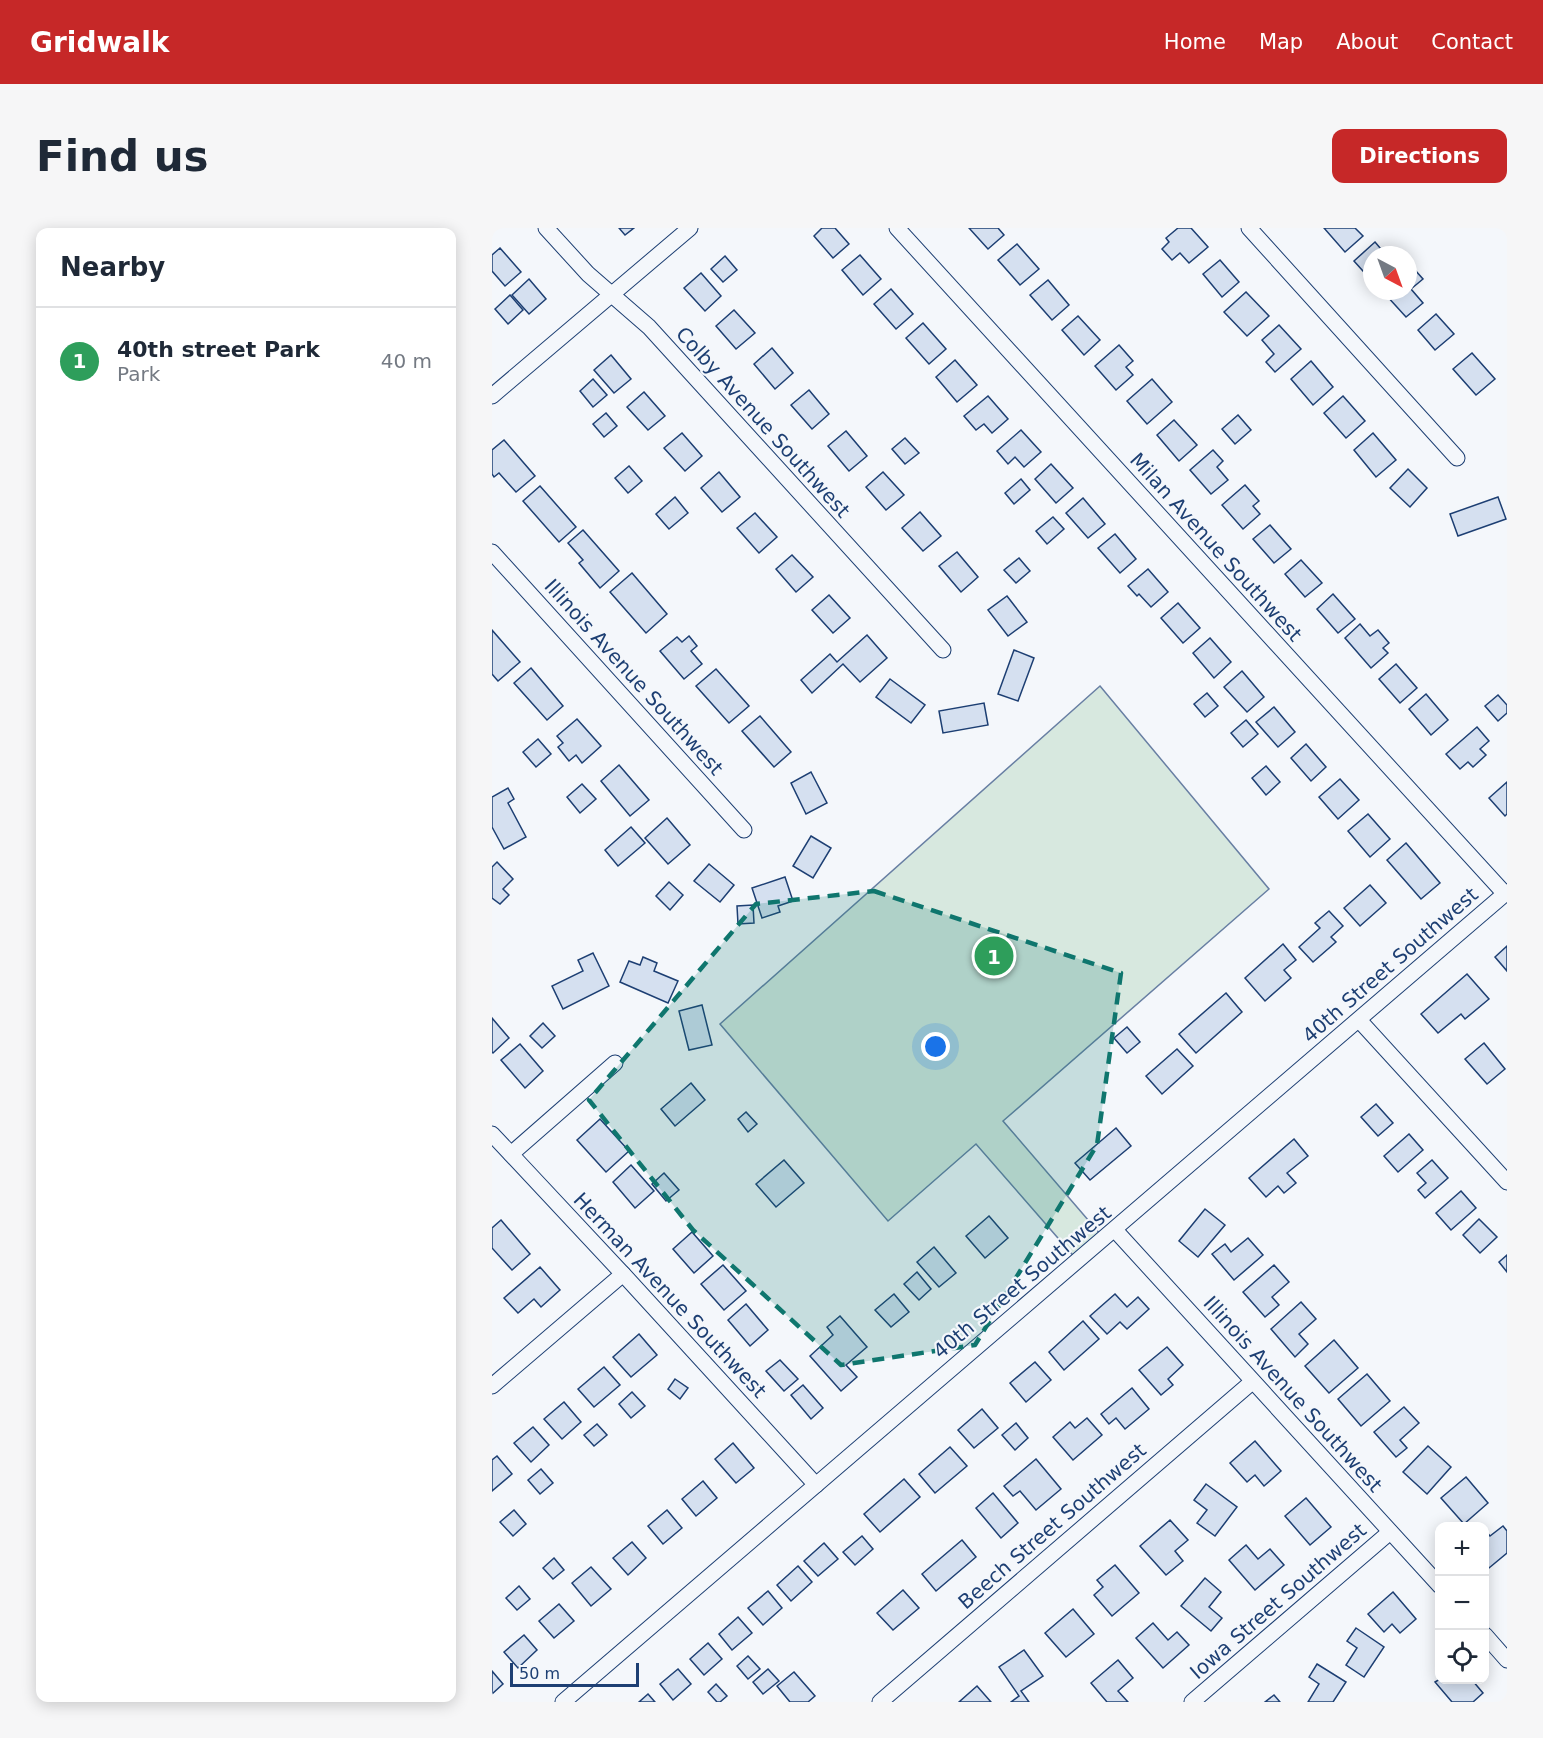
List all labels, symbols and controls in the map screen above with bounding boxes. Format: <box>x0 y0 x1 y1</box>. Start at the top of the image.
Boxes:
text: Gridwalk <box>30 26 169 59</box>
text: Home <box>1164 30 1226 54</box>
text: Map <box>1259 30 1303 54</box>
text: About <box>1336 30 1398 54</box>
text: Contact <box>1431 30 1513 54</box>
button: Directions <box>1332 129 1507 183</box>
text: Find us <box>36 132 209 181</box>
north arrow <box>1363 246 1417 300</box>
text: Nearby <box>60 252 165 282</box>
street label: Colby Avenue Southwest <box>671 322 855 522</box>
text: 40th street Park <box>117 337 320 362</box>
text: 1 <box>73 349 86 373</box>
text: 40 m <box>381 349 432 373</box>
text: Park <box>117 362 160 386</box>
street label: Milan Avenue Southwest <box>1125 448 1307 646</box>
street label: Illinois Avenue Southwest <box>540 574 729 780</box>
street label: 40th Street Southwest <box>1297 882 1483 1048</box>
pin: 1 <box>974 934 1014 978</box>
your location <box>921 1032 950 1061</box>
street label: Herman Avenue Southwest <box>569 1187 772 1403</box>
street label: 40th Street Southwest <box>928 1201 1116 1363</box>
street label: Illinois Avenue Southwest <box>1199 1291 1388 1497</box>
street label: Beech Street Southwest <box>953 1438 1151 1614</box>
street label: Iowa Street Southwest <box>1185 1518 1371 1684</box>
map controls <box>1435 1522 1489 1684</box>
button: + <box>1435 1522 1489 1576</box>
button: − <box>1435 1576 1489 1630</box>
button: locate <box>1435 1630 1489 1684</box>
scale bar <box>510 1660 639 1688</box>
text: 50 m <box>519 1664 560 1683</box>

